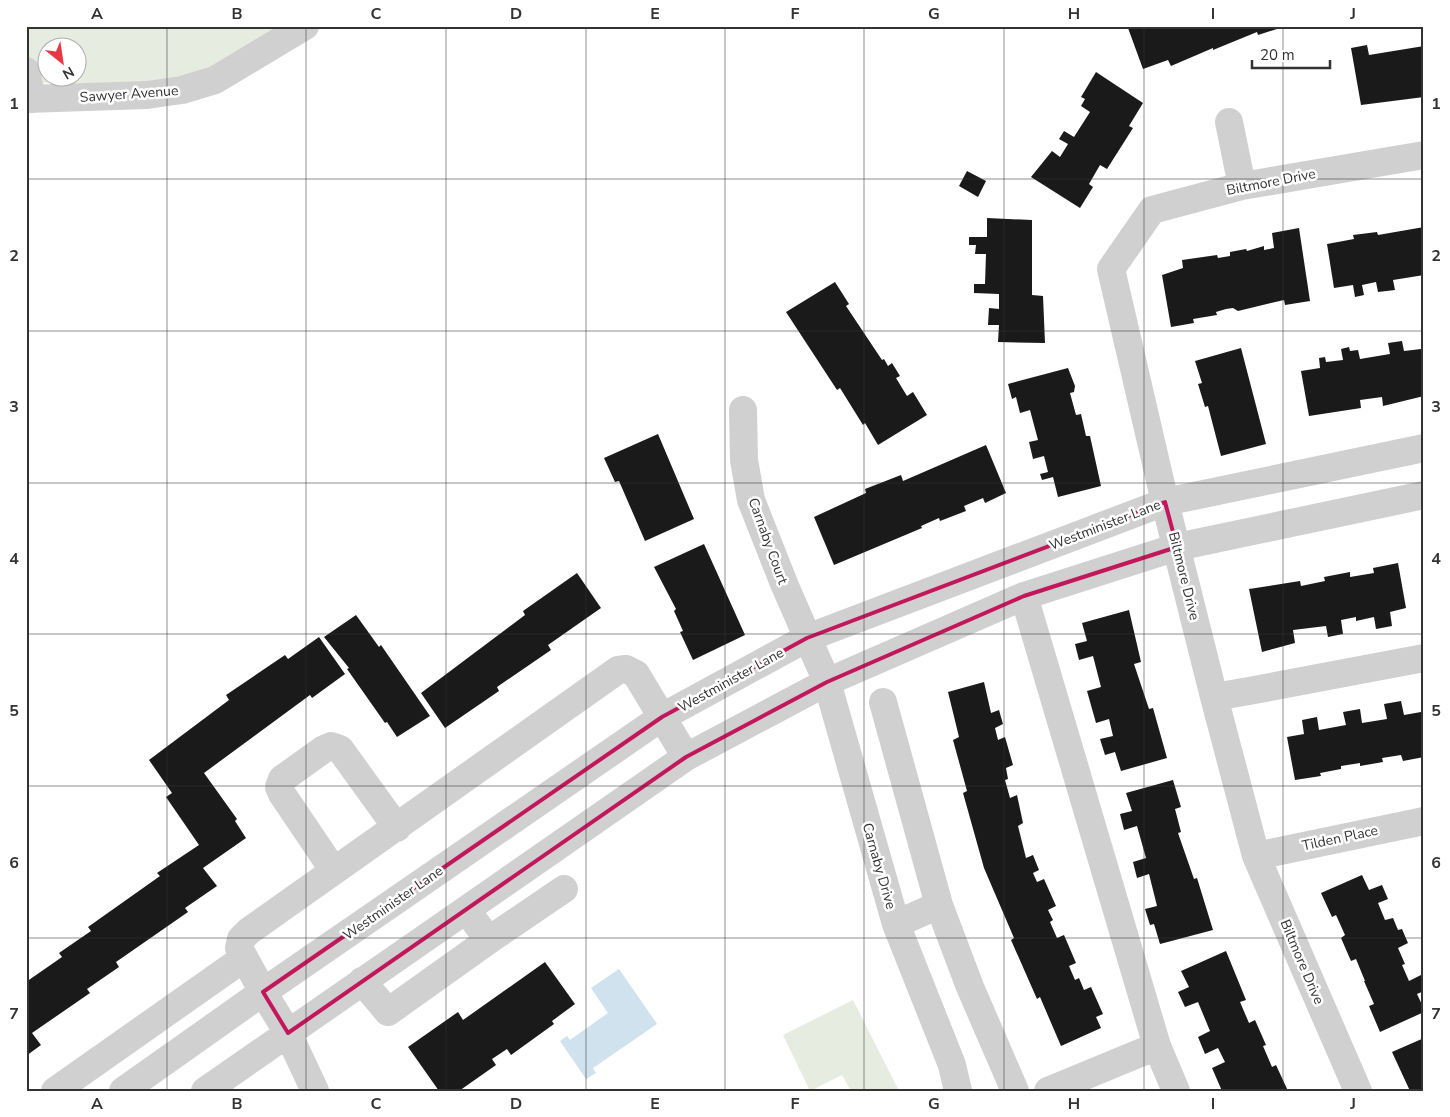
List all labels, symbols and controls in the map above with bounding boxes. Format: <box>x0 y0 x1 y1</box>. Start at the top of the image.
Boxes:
text: A <box>91 3 103 25</box>
text: B <box>231 3 243 25</box>
text: C <box>371 3 382 25</box>
text: D <box>510 3 522 25</box>
text: E <box>650 3 660 25</box>
text: F <box>791 3 800 25</box>
text: G <box>928 3 940 25</box>
text: H <box>1068 3 1080 25</box>
text: I <box>1211 3 1215 25</box>
text: J <box>1349 3 1356 25</box>
north arrow <box>38 38 88 88</box>
scale bar <box>1252 38 1330 70</box>
text: 20 m <box>1260 45 1295 65</box>
text: N <box>59 62 78 84</box>
street label: Sawyer Avenue <box>79 81 179 107</box>
text: 1 <box>9 93 19 115</box>
text: 1 <box>1431 93 1441 115</box>
street label: Biltmore Drive <box>1225 164 1317 200</box>
text: 2 <box>9 245 19 267</box>
text: 2 <box>1431 245 1441 267</box>
text: 3 <box>9 396 19 418</box>
text: 3 <box>1431 396 1441 418</box>
street label: Carnaby Court <box>744 495 792 587</box>
street label: Westminister Lane <box>1047 495 1163 555</box>
street label: Biltmore Drive <box>1164 530 1204 622</box>
text: 4 <box>9 548 19 570</box>
text: 4 <box>1431 548 1441 570</box>
street label: Westminister Lane <box>675 643 787 717</box>
text: 5 <box>9 700 19 722</box>
text: 5 <box>1431 700 1441 722</box>
street label: Carnaby Drive <box>858 821 900 911</box>
street label: Tilden Place <box>1300 821 1380 855</box>
text: 6 <box>9 852 19 874</box>
text: 6 <box>1431 852 1441 874</box>
street label: Westminister Lane <box>339 861 447 945</box>
street label: Biltmore Drive <box>1276 917 1328 1007</box>
text: 7 <box>9 1003 19 1025</box>
text: 7 <box>1431 1003 1441 1025</box>
text: A <box>91 1093 103 1115</box>
text: B <box>231 1093 243 1115</box>
text: C <box>371 1093 382 1115</box>
text: D <box>510 1093 522 1115</box>
text: E <box>650 1093 660 1115</box>
text: F <box>791 1093 800 1115</box>
text: G <box>928 1093 940 1115</box>
text: H <box>1068 1093 1080 1115</box>
text: I <box>1211 1093 1215 1115</box>
text: J <box>1349 1093 1356 1115</box>

